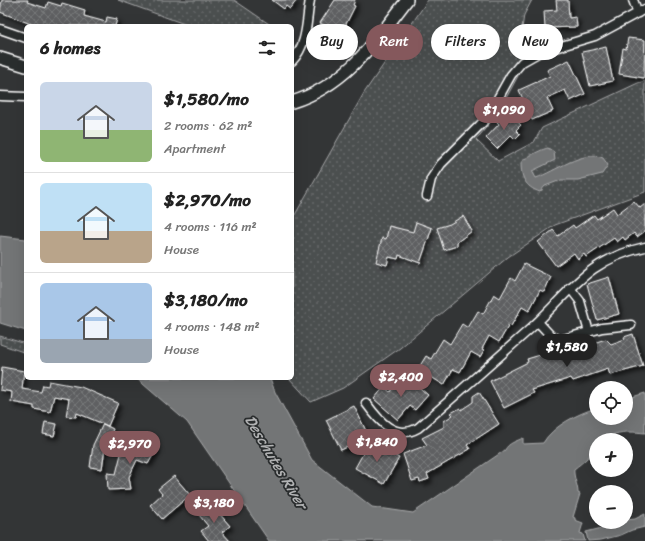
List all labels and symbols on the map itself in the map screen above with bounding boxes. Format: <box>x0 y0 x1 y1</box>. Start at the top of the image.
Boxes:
pin: $1,090 <box>471 97 537 131</box>
pin: $1,580 <box>534 334 600 368</box>
pin: $2,400 <box>368 364 434 398</box>
water label: Deschutes River <box>238 410 316 516</box>
pin: $1,840 <box>344 429 410 463</box>
pin: $2,970 <box>97 431 163 465</box>
pin: $3,180 <box>181 490 247 524</box>

